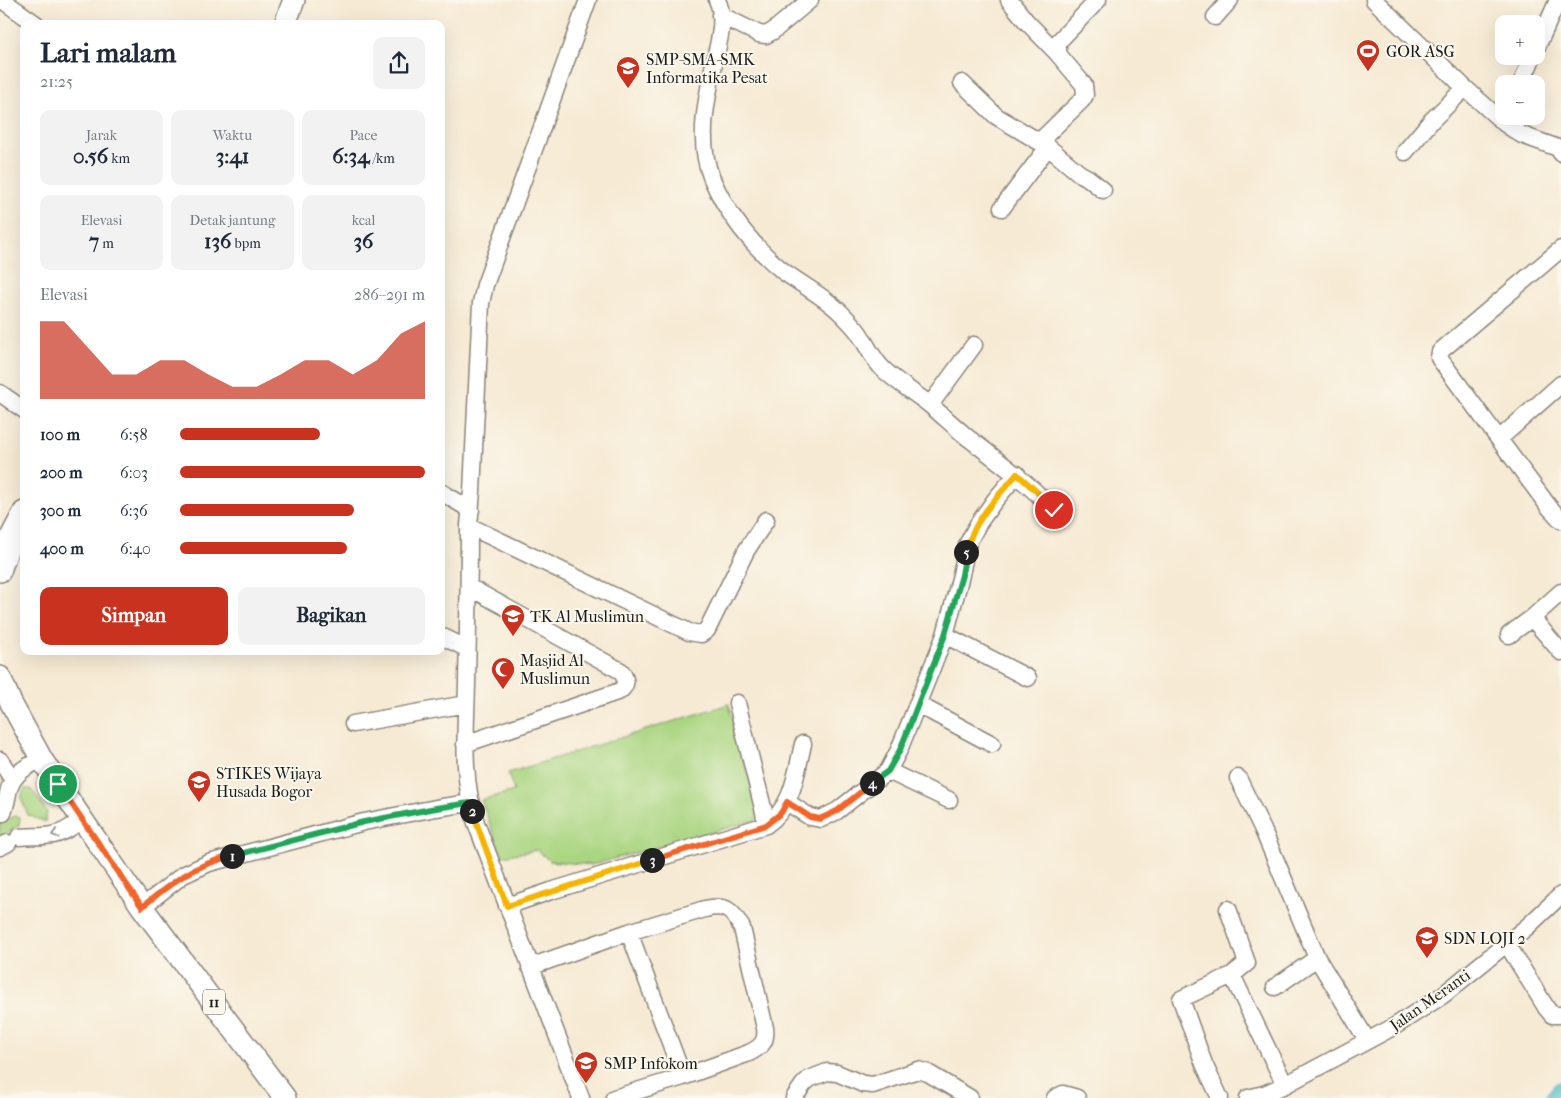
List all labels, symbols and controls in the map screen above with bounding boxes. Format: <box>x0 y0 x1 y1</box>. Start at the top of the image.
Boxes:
map controls <box>1495 15 1545 125</box>
button: + <box>1495 15 1545 65</box>
text: Lari malam <box>40 36 176 69</box>
button: share <box>373 37 425 89</box>
sports icon: GOR ASG <box>1355 38 1381 72</box>
place label: GOR ASG <box>1386 42 1455 61</box>
place label: SMP-SMA-SMK Informatika Pesat <box>646 50 768 87</box>
school or university icon: SMP-SMA-SMK Informatika Pesat <box>615 55 641 89</box>
text: 21:25 <box>40 72 73 91</box>
button: − <box>1495 75 1545 125</box>
text: Jarak <box>86 127 117 144</box>
text: Waktu <box>213 127 252 144</box>
text: Pace <box>350 127 377 144</box>
text: 0.56 <box>73 144 108 168</box>
text: 3:41 <box>216 144 249 168</box>
text: 6:34 <box>332 144 370 168</box>
text: km <box>108 150 130 167</box>
text: /km <box>370 150 395 167</box>
text: Elevasi <box>81 212 122 229</box>
text: Detak jantung <box>190 212 275 229</box>
text: kcal <box>352 212 375 229</box>
text: 7 <box>89 229 99 253</box>
text: 136 <box>204 229 231 253</box>
text: 36 <box>354 229 374 253</box>
text: m <box>99 235 114 252</box>
text: bpm <box>231 235 261 252</box>
text: Elevasi <box>40 285 88 304</box>
text: 286–291 m <box>354 285 425 304</box>
text: 100 m <box>40 425 80 444</box>
text: 6:58 <box>120 425 148 444</box>
text: 200 m <box>40 463 83 482</box>
text: 6:03 <box>120 463 148 482</box>
pin <box>1033 489 1075 531</box>
icon: check <box>1040 496 1068 524</box>
text: 300 m <box>40 501 81 520</box>
text: 6:36 <box>120 501 148 520</box>
text: 400 m <box>40 539 84 558</box>
text: 6:40 <box>120 539 151 558</box>
pin: 5 <box>954 540 978 564</box>
text: 5 <box>963 544 970 561</box>
button: Simpan <box>40 587 228 645</box>
button: Bagikan <box>238 587 425 645</box>
school or university icon: TK Al Muslimun <box>500 603 526 637</box>
place label: TK Al Muslimun <box>530 607 645 626</box>
place label: Masjid Al Muslimun <box>520 651 591 688</box>
mosque icon: Masjid Al Muslimun <box>490 656 516 690</box>
pin <box>37 763 79 805</box>
place label: STIKES Wijaya Husada Bogor <box>216 764 322 801</box>
school or university icon: STIKES Wijaya Husada Bogor <box>186 769 212 803</box>
icon: arrive <box>44 770 72 798</box>
pin: 4 <box>860 770 884 796</box>
text: 4 <box>868 775 877 792</box>
pin: 2 <box>460 798 484 824</box>
text: 2 <box>469 803 476 820</box>
one-way arrow <box>51 829 60 839</box>
pin: 1 <box>220 844 244 868</box>
text: 1 <box>230 848 235 865</box>
pin: 3 <box>640 848 664 872</box>
text: 3 <box>650 852 655 869</box>
school or university icon: SDN LOJI 2 <box>1414 925 1440 959</box>
place label: SDN LOJI 2 <box>1444 929 1526 948</box>
street label: Jalan Meranti <box>1384 965 1474 1036</box>
road number: 11 <box>203 990 225 1014</box>
school or university icon: SMP Infokom <box>573 1050 599 1084</box>
place label: SMP Infokom <box>604 1054 699 1073</box>

